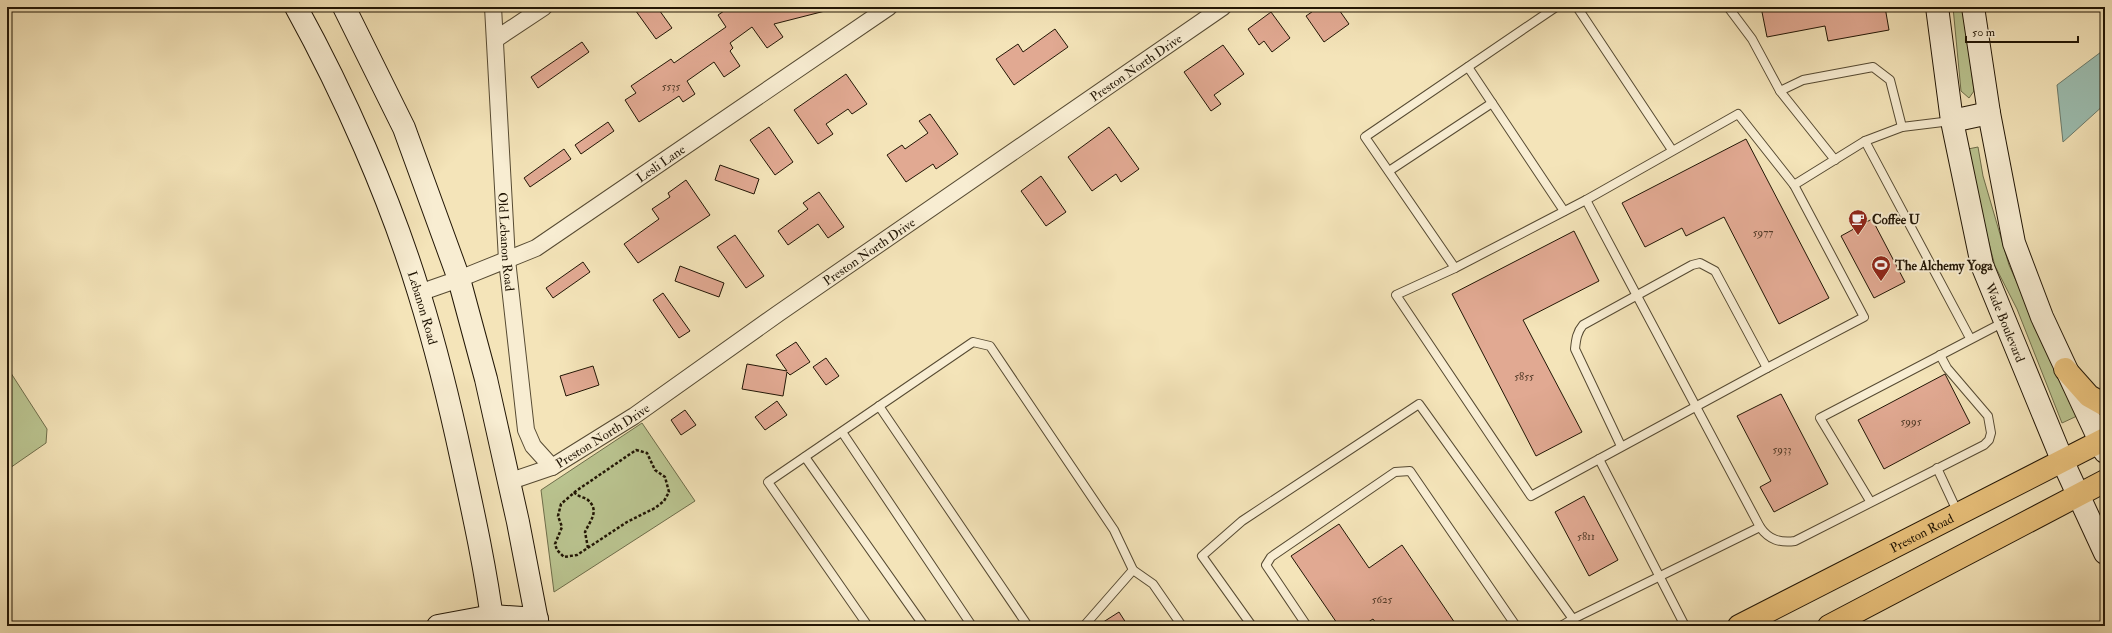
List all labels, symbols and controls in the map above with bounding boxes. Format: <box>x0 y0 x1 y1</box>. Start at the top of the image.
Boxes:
scale bar <box>1966 18 2078 44</box>
text: 50 m <box>1972 25 1996 40</box>
street label: Preston North Drive <box>1087 30 1186 105</box>
house number: 5535 <box>662 80 681 93</box>
street label: Lesli Lane <box>633 141 689 186</box>
street label: Old Lebanon Road <box>494 192 517 293</box>
cafe icon: Coffee U <box>1847 208 1869 236</box>
place label: Coffee U <box>1872 212 1920 228</box>
street label: Preston North Drive <box>820 214 919 289</box>
house number: 5977 <box>1753 226 1773 239</box>
sports icon: The Alchemy Yoga <box>1870 254 1892 282</box>
place label: The Alchemy Yoga <box>1894 258 1993 275</box>
street label: Lebanon Road <box>404 269 441 347</box>
street label: Wade Boulevard <box>1981 280 2028 365</box>
house number: 5855 <box>1514 370 1534 383</box>
street label: Preston North Drive <box>553 400 654 472</box>
house number: 5995 <box>1901 415 1922 428</box>
house number: 5933 <box>1773 443 1791 456</box>
street label: Preston Road <box>1887 510 1957 557</box>
house number: 5811 <box>1577 530 1595 543</box>
house number: 5625 <box>1372 593 1393 606</box>

